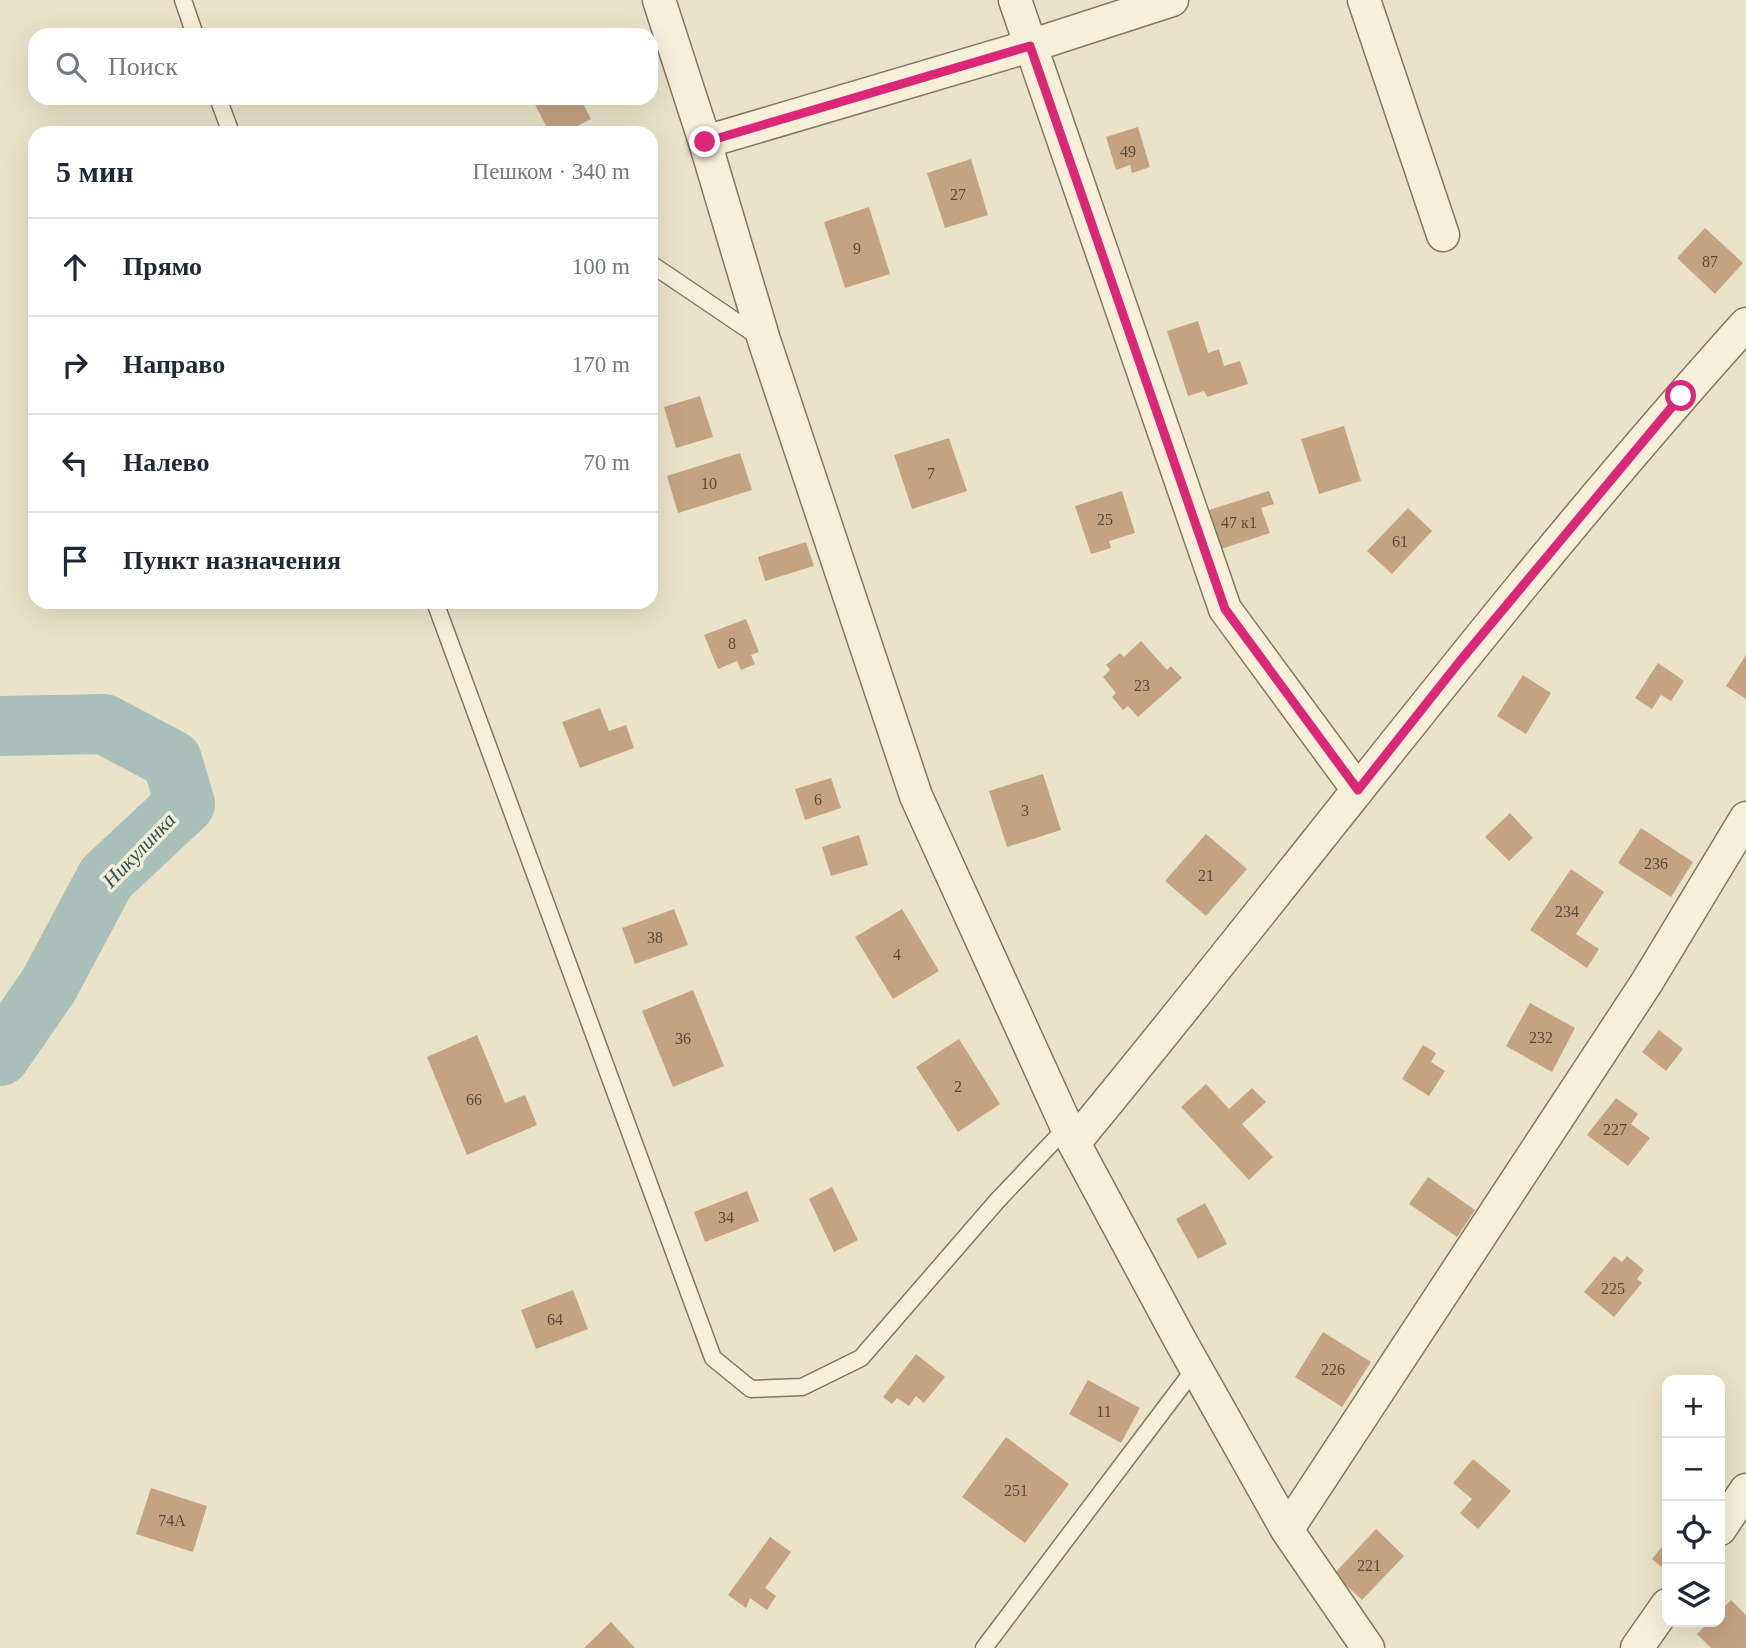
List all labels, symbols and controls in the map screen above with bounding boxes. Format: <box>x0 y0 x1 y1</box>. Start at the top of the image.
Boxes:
search box <box>28 28 658 105</box>
icon: search <box>52 48 90 86</box>
text: Поиск <box>108 52 178 81</box>
route end <box>689 126 720 157</box>
house number: 49 <box>1120 143 1136 160</box>
text: 5 мин <box>56 155 134 188</box>
text: Пешком · 340 m <box>473 159 630 184</box>
house number: 27 <box>950 186 966 203</box>
house number: 9 <box>853 240 861 257</box>
icon: ahead <box>56 248 94 286</box>
text: Прямо <box>123 252 202 281</box>
house number: 87 <box>1702 253 1718 270</box>
text: 100 m <box>572 254 630 279</box>
icon: right <box>56 346 94 384</box>
text: Направо <box>123 350 225 379</box>
text: 170 m <box>572 352 630 377</box>
route start <box>1665 380 1696 411</box>
icon: left <box>56 444 94 482</box>
text: Налево <box>123 448 209 477</box>
text: 70 m <box>583 450 630 475</box>
house number: 7 <box>927 465 935 482</box>
house number: 10 <box>701 475 717 492</box>
house number: 25 <box>1097 511 1113 528</box>
house number: 47 к1 <box>1221 514 1257 531</box>
house number: 61 <box>1392 533 1408 550</box>
icon: arrive <box>56 542 94 580</box>
text: Пункт назначения <box>123 546 341 575</box>
house number: 8 <box>728 635 736 652</box>
house number: 23 <box>1134 677 1150 694</box>
house number: 6 <box>814 791 822 808</box>
house number: 3 <box>1021 802 1029 819</box>
water label: Никулинка <box>97 808 180 893</box>
house number: 236 <box>1644 855 1668 872</box>
house number: 21 <box>1198 867 1214 884</box>
house number: 234 <box>1555 903 1579 920</box>
house number: 38 <box>647 929 663 946</box>
house number: 4 <box>893 946 901 963</box>
house number: 232 <box>1529 1029 1553 1046</box>
house number: 36 <box>675 1030 691 1047</box>
house number: 2 <box>954 1078 962 1095</box>
house number: 66 <box>466 1091 482 1108</box>
house number: 227 <box>1603 1121 1627 1138</box>
house number: 34 <box>718 1209 734 1226</box>
house number: 225 <box>1601 1280 1625 1297</box>
house number: 64 <box>547 1311 563 1328</box>
house number: 226 <box>1321 1361 1345 1378</box>
map controls <box>1662 1375 1725 1627</box>
button: + <box>1662 1375 1725 1438</box>
house number: 11 <box>1096 1403 1112 1420</box>
button: − <box>1662 1438 1725 1501</box>
house number: 251 <box>1004 1482 1028 1499</box>
button: locate <box>1662 1501 1725 1564</box>
house number: 74А <box>158 1512 186 1529</box>
house number: 221 <box>1357 1557 1381 1574</box>
button: layers <box>1662 1564 1725 1627</box>

